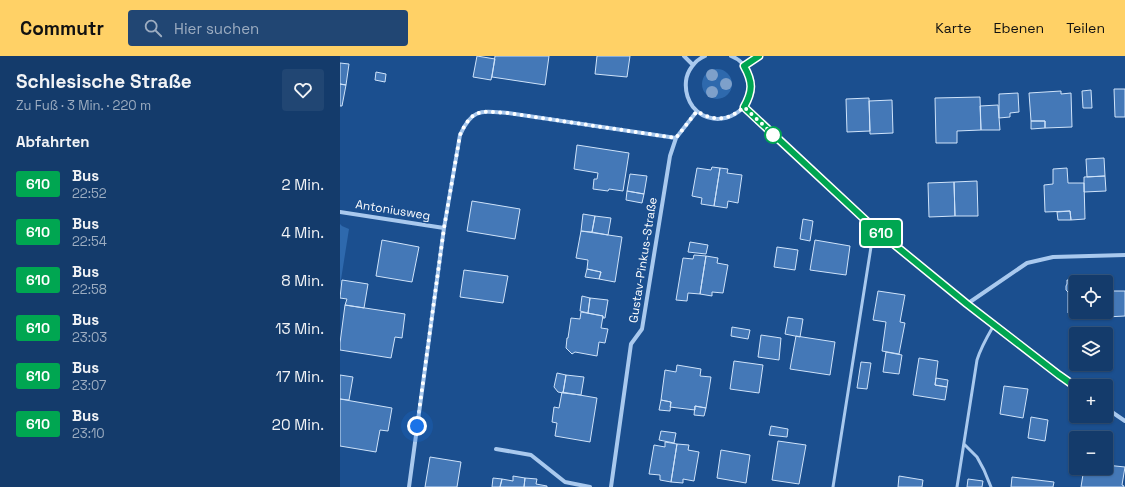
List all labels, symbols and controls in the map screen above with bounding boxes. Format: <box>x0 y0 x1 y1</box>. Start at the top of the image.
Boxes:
search box <box>128 10 408 46</box>
text: Commutr <box>20 16 104 41</box>
icon: search <box>142 17 164 39</box>
text: Hier suchen <box>174 19 259 38</box>
text: Karte <box>935 19 972 37</box>
text: Ebenen <box>994 19 1044 37</box>
text: Teilen <box>1066 19 1105 37</box>
text: Schlesische Straße <box>16 69 192 94</box>
button: heart <box>282 69 324 111</box>
text: Zu Fuß · 3 Min. · 220 m <box>16 97 151 114</box>
unlabelled marker <box>764 126 782 144</box>
text: Abfahrten <box>16 132 90 151</box>
text: Bus <box>72 166 99 185</box>
text: 610 <box>26 175 50 193</box>
text: 2 Min. <box>281 175 324 194</box>
text: 22:52 <box>72 185 107 202</box>
street label: Antoniusweg <box>354 196 432 224</box>
street label: Gustav-Pinkus-Straße <box>625 196 661 324</box>
text: Bus <box>72 214 99 233</box>
line badge: 610 <box>858 220 904 246</box>
text: 610 <box>26 223 50 241</box>
text: 4 Min. <box>281 223 324 242</box>
text: 610 <box>869 224 893 242</box>
text: 22:54 <box>72 233 107 250</box>
text: Bus <box>72 262 99 281</box>
text: 610 <box>26 271 50 289</box>
text: 8 Min. <box>281 271 324 290</box>
map controls <box>1069 275 1113 475</box>
button: locate <box>1069 275 1113 319</box>
text: 22:58 <box>72 281 107 298</box>
text: Bus <box>72 310 99 329</box>
text: 610 <box>26 319 50 337</box>
text: 13 Min. <box>275 319 324 338</box>
button: layers <box>1069 327 1113 371</box>
text: 23:03 <box>72 329 107 346</box>
text: Bus <box>72 358 99 377</box>
text: 610 <box>26 367 50 385</box>
text: 17 Min. <box>276 367 324 386</box>
text: 23:07 <box>72 377 106 394</box>
button: + <box>1069 379 1113 423</box>
text: Bus <box>72 406 99 425</box>
text: 610 <box>26 415 50 433</box>
text: 20 Min. <box>272 415 324 434</box>
your location <box>407 416 427 436</box>
text: 23:10 <box>72 425 105 442</box>
button: − <box>1069 431 1113 475</box>

